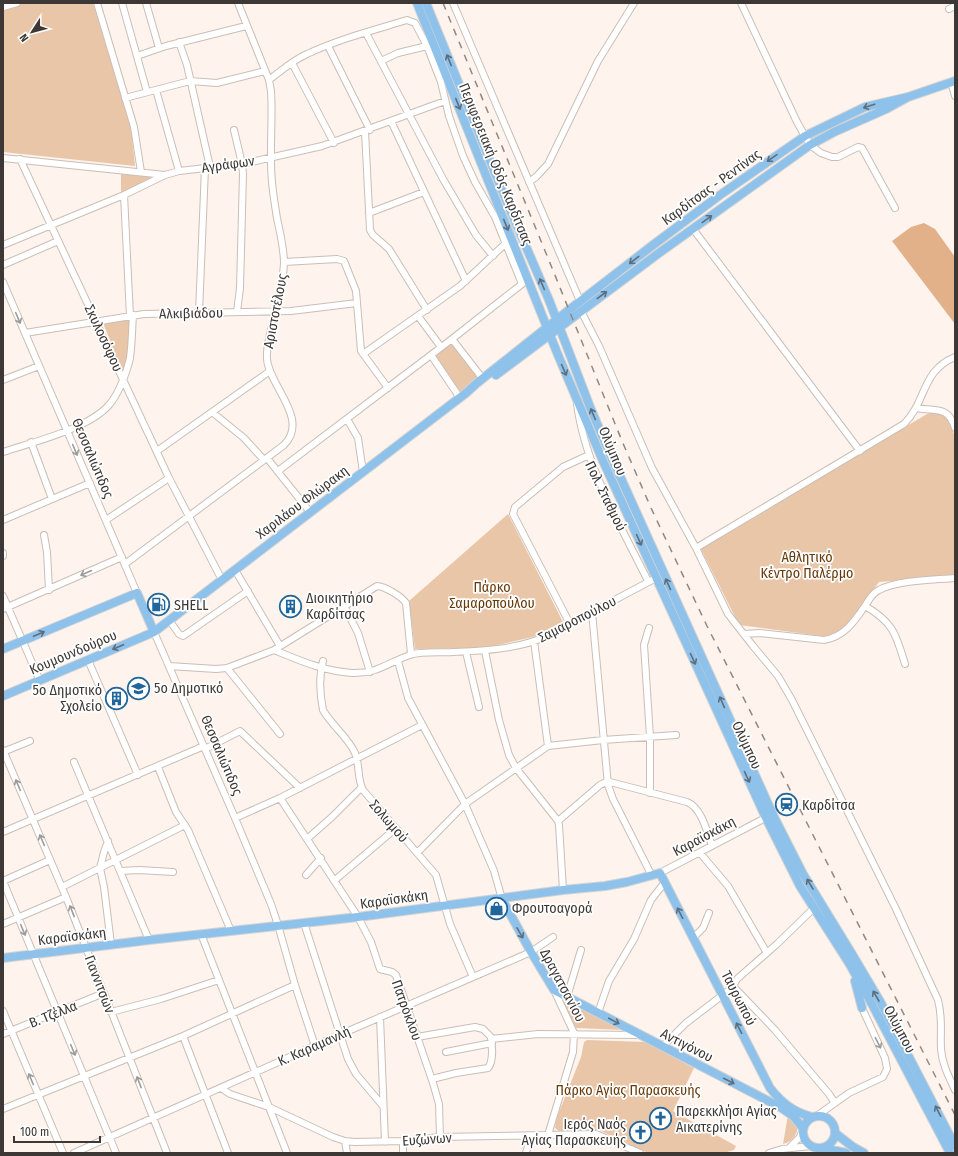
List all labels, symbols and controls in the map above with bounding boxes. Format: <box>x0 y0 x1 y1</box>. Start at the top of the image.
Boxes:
north arrow <box>12 12 52 52</box>
text: N <box>17 31 32 44</box>
one-way arrow <box>445 54 453 66</box>
street label: Περιφερειακή Οδός Καρδίτσας <box>455 81 536 248</box>
one-way arrow <box>454 98 462 110</box>
one-way arrow <box>864 102 876 110</box>
street label: Καρδίτσας - Ρεντίνας <box>658 146 764 229</box>
street label: Αγράφων <box>201 152 256 177</box>
one-way arrow <box>767 154 778 162</box>
one-way arrow <box>702 215 713 223</box>
one-way arrow <box>503 218 511 230</box>
one-way arrow <box>628 256 639 265</box>
street label: Αριστοτέλους <box>260 272 291 350</box>
one-way arrow <box>538 278 545 290</box>
one-way arrow <box>597 291 608 299</box>
street label: Σκυλοσόφου <box>81 302 126 374</box>
street label: Αλκιβιάδου <box>159 304 223 323</box>
one-way arrow <box>15 312 23 324</box>
one-way arrow <box>561 364 569 376</box>
one-way arrow <box>588 408 596 420</box>
street label: Θεσσαλιώτιδος <box>68 416 117 501</box>
street label: Ολύμπου <box>595 424 630 478</box>
one-way arrow <box>72 444 80 456</box>
street label: Πολ. Σταθμού <box>581 458 630 534</box>
street label: Χαριλάου Φλώρακη <box>253 462 352 543</box>
one-way arrow <box>636 534 643 546</box>
park label: Αθλητικό Κέντρο Παλέρμο <box>761 549 853 582</box>
one-way arrow <box>80 570 92 577</box>
one-way arrow <box>664 578 671 590</box>
park label: Πάρκο Σαμαροπούλου <box>449 579 535 612</box>
place label: Διοικητήριο Καρδίτσας <box>306 590 373 623</box>
fuel station icon: SHELL <box>146 592 172 618</box>
street label: Σαμαροπούλου <box>535 592 619 646</box>
building icon: Διοικητήριο Καρδίτσας <box>278 593 304 619</box>
place label: SHELL <box>174 597 208 614</box>
street label: Κουμουνδούρου <box>27 626 120 679</box>
one-way arrow <box>33 630 45 637</box>
one-way arrow <box>112 644 124 652</box>
one-way arrow <box>690 652 697 664</box>
school or university icon: 5ο Δημοτικό <box>125 675 151 701</box>
place label: 5ο Δημοτικό <box>154 680 223 697</box>
place label: 5ο Δημοτικό Σχολείο <box>33 682 102 715</box>
building icon: 5ο Δημοτικό Σχολείο <box>104 685 130 711</box>
one-way arrow <box>717 697 725 709</box>
street label: Θεσσαλιώτιδος <box>197 713 246 798</box>
street label: Ολύμπου <box>728 718 765 772</box>
one-way arrow <box>744 770 751 782</box>
one-way arrow <box>14 779 21 791</box>
station icon: Καρδίτσα <box>774 792 800 818</box>
street label: Σολωμού <box>365 796 412 846</box>
place label: Καρδίτσα <box>802 797 855 814</box>
street label: Καραϊσκάκη <box>670 813 739 860</box>
one-way arrow <box>37 834 45 846</box>
one-way arrow <box>805 878 813 890</box>
street label: Καραϊσκάκη <box>359 886 429 913</box>
shop icon: Φρουτοαγορά <box>484 895 510 921</box>
place label: Φρουτοαγορά <box>512 900 593 917</box>
one-way arrow <box>67 906 75 918</box>
one-way arrow <box>676 907 684 919</box>
one-way arrow <box>20 924 28 936</box>
street label: Καραϊσκάκη <box>37 924 107 949</box>
one-way arrow <box>517 927 524 939</box>
street label: Δραγατσανίου <box>536 946 589 1025</box>
street label: Γιαννιτσών <box>81 953 118 1016</box>
street label: Ταυρωπού <box>718 968 760 1028</box>
street label: Πατρόκλου <box>388 978 425 1043</box>
one-way arrow <box>872 990 880 1002</box>
street label: Β. Τζέλλα <box>27 997 80 1032</box>
street label: Ολύμπου <box>880 1003 919 1056</box>
one-way arrow <box>607 1018 619 1026</box>
street label: Κ. Καραμανλή <box>275 1023 353 1070</box>
one-way arrow <box>735 1023 743 1035</box>
street label: Αντιγόνου <box>658 1025 716 1066</box>
one-way arrow <box>874 1037 882 1049</box>
one-way arrow <box>70 1044 78 1056</box>
one-way arrow <box>27 1073 35 1085</box>
one-way arrow <box>134 1077 142 1089</box>
one-way arrow <box>723 1078 735 1085</box>
park label: Πάρκο Αγίας Παρασκευής <box>556 1082 701 1099</box>
place label: Παρεκκλήσι Αγίας Αικατερίνης <box>676 1103 777 1136</box>
one-way arrow <box>933 1105 941 1117</box>
church icon: Παρεκκλήσι Αγίας Αικατερίνης <box>648 1106 674 1132</box>
place label: Ιερός Ναός Αγίας Παρασκευής <box>521 1116 626 1149</box>
scale bar <box>14 1118 100 1144</box>
church icon: Ιερός Ναός Αγίας Παρασκευής <box>628 1119 654 1145</box>
text: 100 m <box>20 1125 49 1139</box>
street label: Ευζώνων <box>402 1129 452 1150</box>

